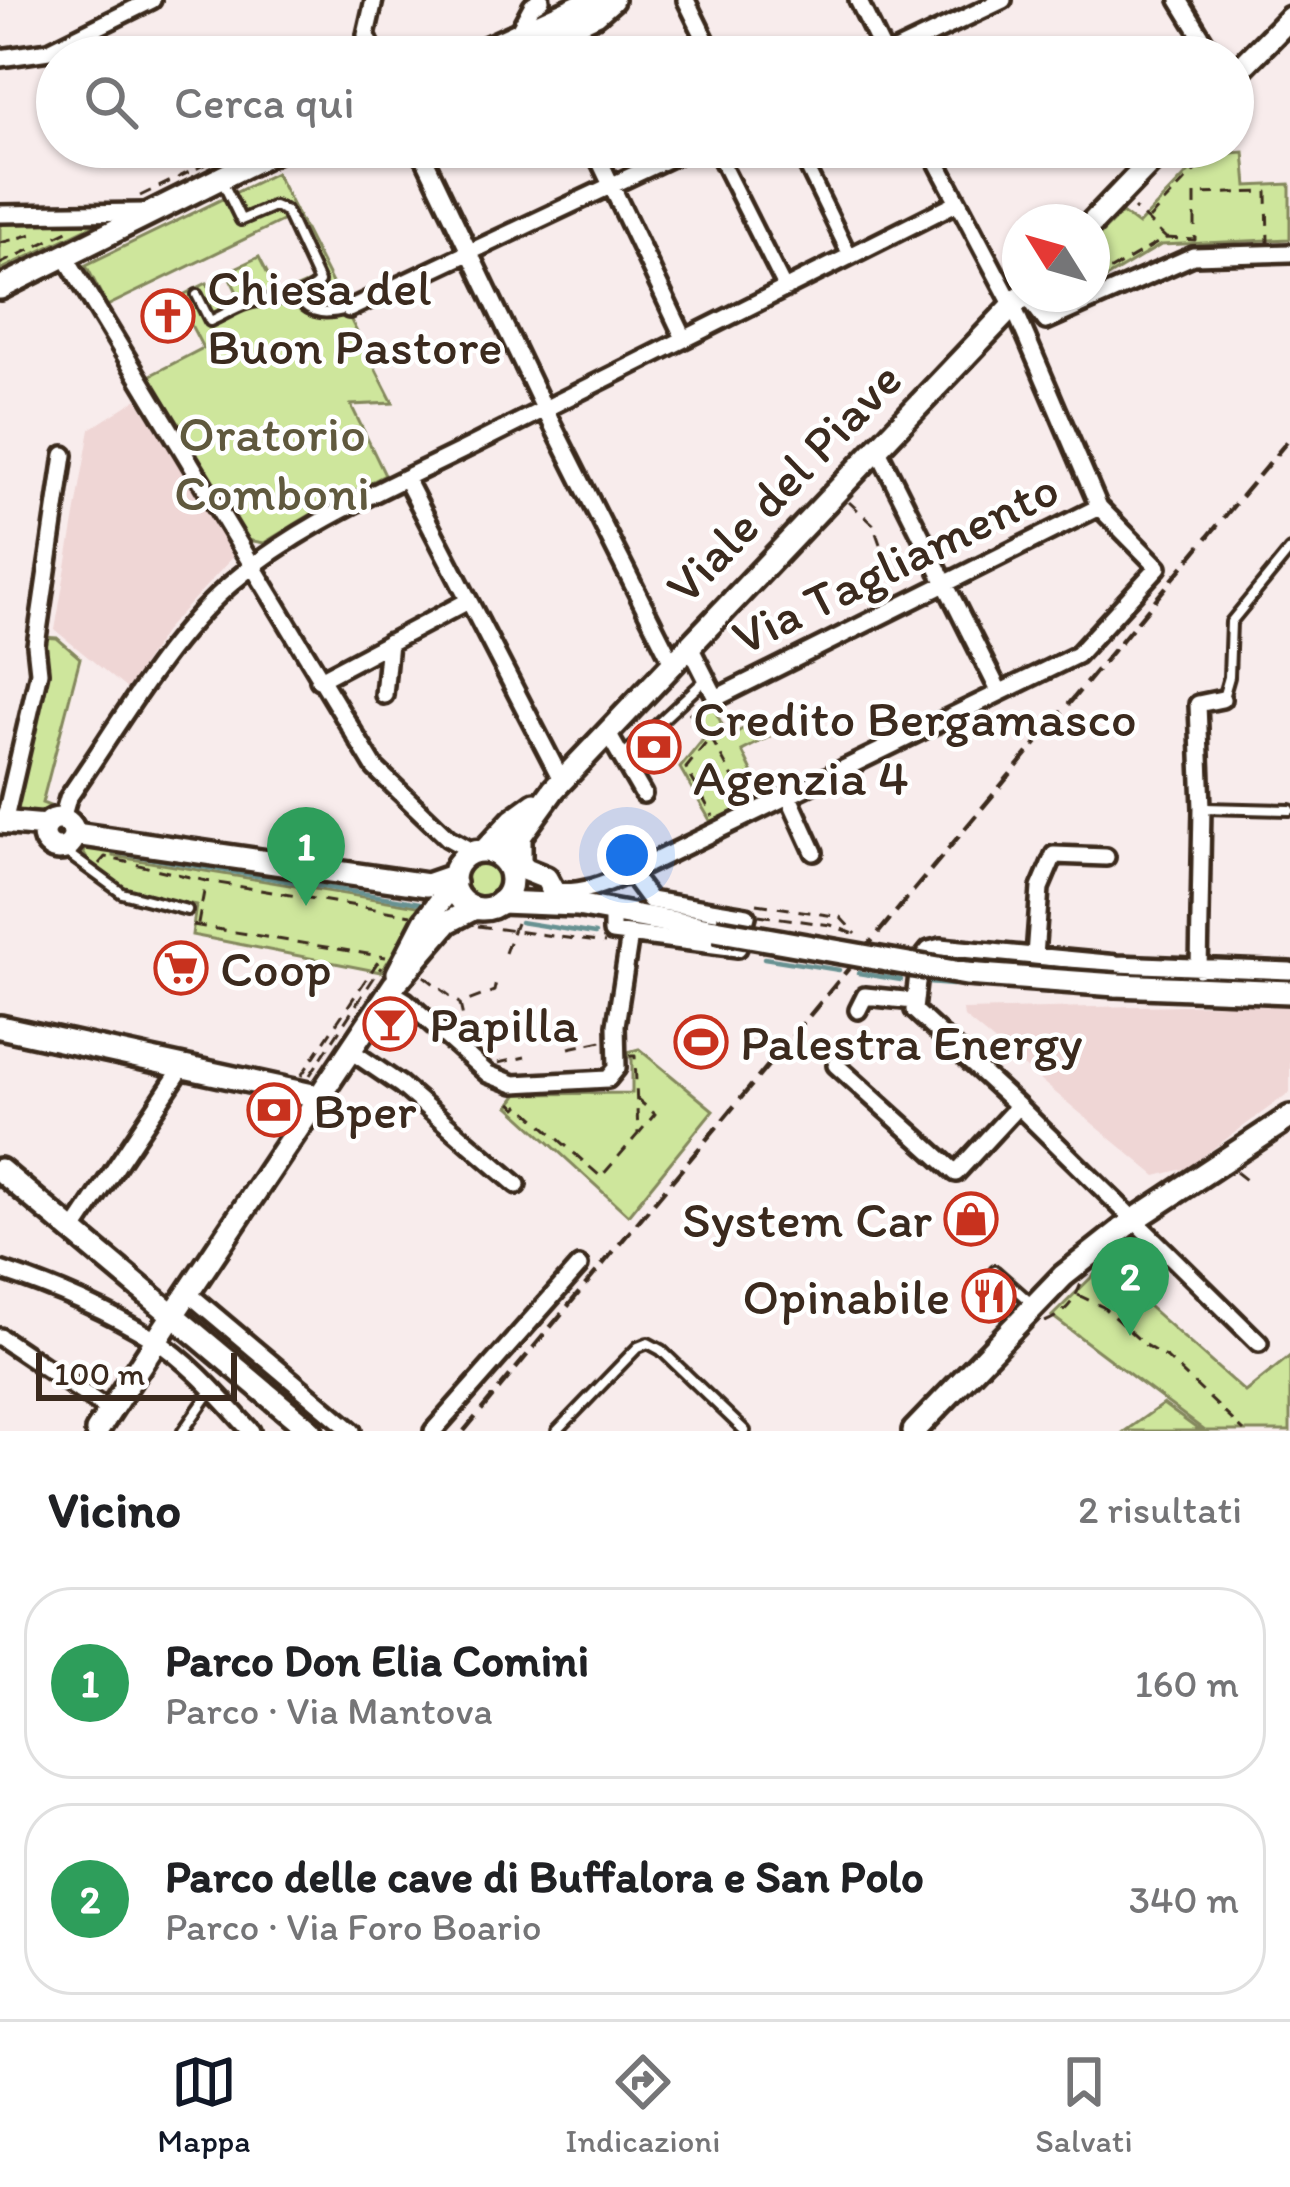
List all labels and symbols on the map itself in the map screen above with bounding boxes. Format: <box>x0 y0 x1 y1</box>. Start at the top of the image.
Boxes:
north arrow <box>1002 204 1110 312</box>
place label: Chiesa del Buon Pastore <box>207 257 502 377</box>
church icon: Chiesa del Buon Pastore <box>140 288 196 344</box>
street label: Viale del Piave <box>653 349 914 616</box>
park label: Oratorio Comboni <box>174 403 370 523</box>
street label: Via Tagliamento <box>722 457 1068 668</box>
place label: Credito Bergamasco Agenzia 4 <box>693 688 1137 808</box>
bank icon: Credito Bergamasco Agenzia 4 <box>626 719 682 775</box>
pin: 1 <box>267 807 345 906</box>
your location <box>597 825 657 885</box>
place label: Coop <box>220 938 332 999</box>
supermarket icon: Coop <box>153 940 209 996</box>
place label: Papilla <box>429 994 578 1055</box>
bar icon: Papilla <box>362 996 418 1052</box>
place label: Palestra Energy <box>740 1012 1083 1073</box>
sports icon: Palestra Energy <box>673 1014 729 1070</box>
place label: Bper <box>313 1080 416 1141</box>
bank icon: Bper <box>246 1082 302 1138</box>
place label: System Car <box>682 1189 932 1250</box>
shop icon: System Car <box>943 1191 999 1247</box>
pin: 2 <box>1091 1237 1169 1336</box>
place label: Opinabile <box>742 1266 950 1327</box>
restaurant icon: Opinabile <box>961 1268 1017 1324</box>
scale bar <box>36 1347 237 1400</box>

